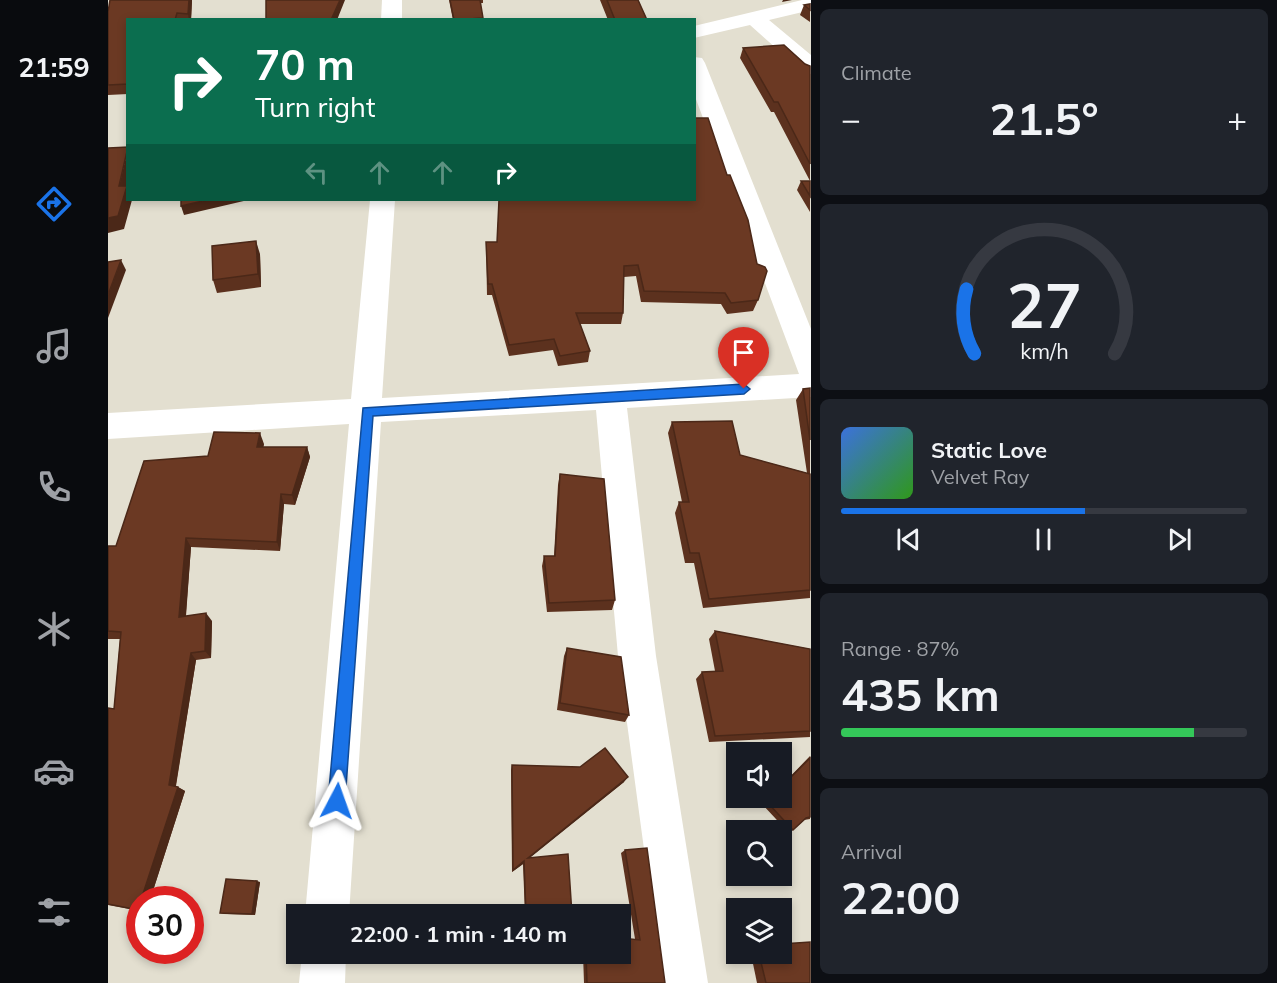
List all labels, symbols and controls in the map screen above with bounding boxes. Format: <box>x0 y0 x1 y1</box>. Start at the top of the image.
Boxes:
text: 70 m <box>255 38 355 91</box>
icon: right <box>156 42 234 120</box>
text: 21:59 <box>18 50 90 84</box>
text: Climate <box>841 60 912 85</box>
text: Turn right <box>255 90 375 124</box>
text: 21.5° <box>989 90 1099 146</box>
text: − <box>841 98 861 139</box>
text: + <box>1227 98 1247 139</box>
icon: left <box>300 156 333 189</box>
icon: ahead <box>363 156 396 189</box>
icon: ahead <box>426 156 459 189</box>
icon: right <box>489 156 522 189</box>
icon: directions <box>33 183 75 225</box>
text: 27 <box>1007 265 1081 344</box>
icon: music <box>33 325 75 367</box>
pin <box>718 327 769 389</box>
icon: arrive <box>727 336 760 369</box>
text: km/h <box>1020 337 1068 364</box>
text: Static Love <box>931 436 1047 464</box>
text: Velvet Ray <box>931 464 1029 489</box>
icon: phone <box>33 466 75 508</box>
icon: previous <box>892 523 925 556</box>
icon: pause <box>1027 523 1060 556</box>
icon: next <box>1163 523 1196 556</box>
icon: climate <box>33 608 75 650</box>
text: Range · 87% <box>841 636 959 661</box>
text: 435 km <box>841 666 1000 722</box>
map controls <box>726 742 792 964</box>
button: sound <box>726 742 792 808</box>
icon: car <box>33 750 75 792</box>
position arrow <box>305 769 369 833</box>
button: search <box>726 820 792 886</box>
text: Arrival <box>841 839 902 864</box>
text: 22:00 <box>841 869 960 925</box>
speed limit sign: 30 <box>126 886 204 964</box>
icon: filters <box>33 891 75 933</box>
button: layers <box>726 898 792 964</box>
text: 22:00 · 1 min · 140 m <box>350 920 567 948</box>

